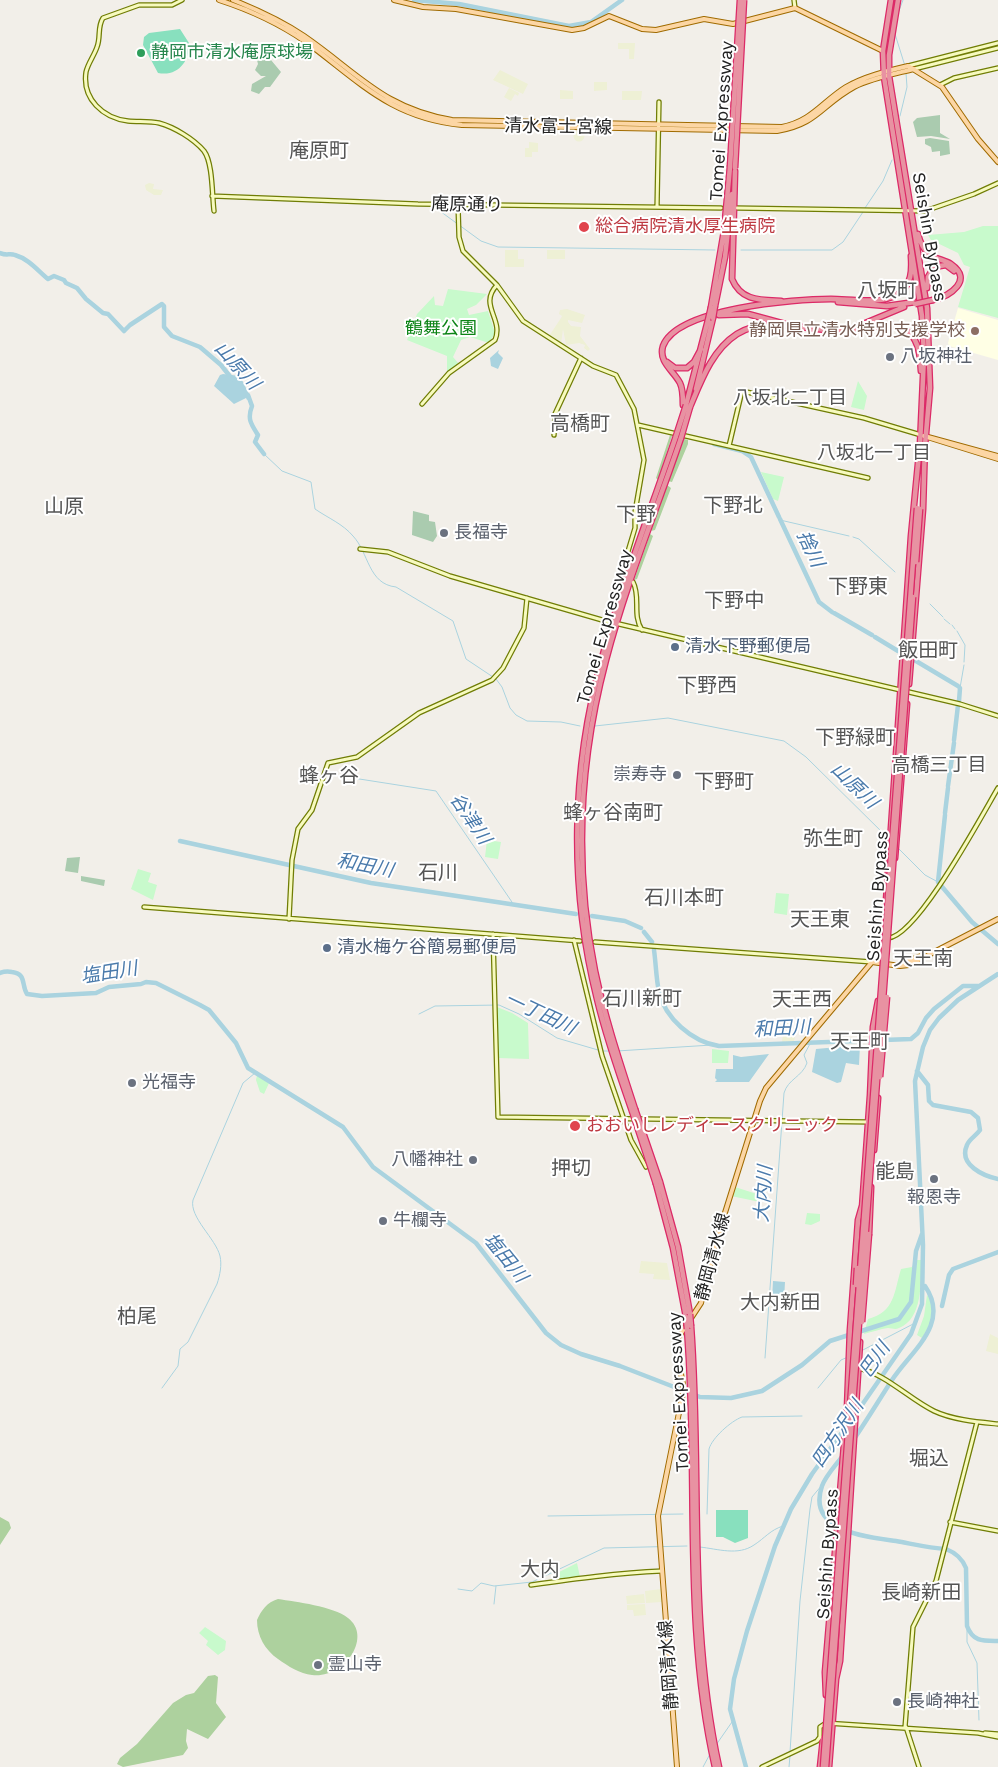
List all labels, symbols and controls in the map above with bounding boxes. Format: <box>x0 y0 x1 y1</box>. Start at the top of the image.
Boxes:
street label: Tomei Expressway <box>706 40 738 202</box>
place label: 静岡市清水庵原球場 <box>151 42 313 64</box>
marker: 静岡市清水庵原球場 <box>135 47 147 59</box>
street label: 清水富士宮線 <box>504 115 612 139</box>
district label: 庵原町 <box>289 139 349 163</box>
street label: Seishin Bypass <box>907 171 951 303</box>
street label: 庵原通り <box>431 194 503 216</box>
place label: 総合病院清水厚生病院 <box>595 216 775 238</box>
marker: 総合病院清水厚生病院 <box>577 220 591 234</box>
district label: 八坂町 <box>857 279 917 303</box>
park label: 鶴舞公園 <box>405 318 477 340</box>
place label: 静岡県立清水特別支援学校 <box>749 320 965 342</box>
marker: 静岡県立清水特別支援学校 <box>969 325 981 337</box>
water label: 山原川 <box>209 337 265 395</box>
place label: 八坂神社 <box>900 346 972 368</box>
marker: 八坂神社 <box>884 351 896 363</box>
district label: 八坂北二丁目 <box>733 387 847 409</box>
district label: 高橋町 <box>550 412 610 436</box>
district label: 八坂北一丁目 <box>817 442 931 464</box>
district label: 下野北 <box>703 494 763 518</box>
district label: 山原 <box>44 495 84 519</box>
district label: 下野 <box>616 503 656 527</box>
place label: 長福寺 <box>454 522 508 544</box>
marker: 長福寺 <box>438 527 450 539</box>
water label: 捨川 <box>792 527 828 571</box>
street label: Tomei Expressway <box>573 547 637 707</box>
district label: 下野東 <box>828 575 888 599</box>
district label: 下野中 <box>704 589 764 613</box>
place label: 清水下野郵便局 <box>685 636 811 658</box>
district label: 飯田町 <box>898 639 958 663</box>
marker: 清水下野郵便局 <box>669 641 681 653</box>
district label: 下野西 <box>677 674 737 698</box>
district label: 下野緑町 <box>815 726 895 750</box>
district label: 高橋三丁目 <box>892 754 986 776</box>
water label: 山原川 <box>826 758 882 814</box>
district label: 蜂ヶ谷 <box>299 764 359 788</box>
place label: 崇寿寺 <box>613 764 667 786</box>
marker: 崇寿寺 <box>671 769 683 781</box>
district label: 下野町 <box>694 770 754 794</box>
water label: 谷津川 <box>445 789 495 849</box>
district label: 蜂ヶ谷南町 <box>563 801 663 825</box>
district label: 弥生町 <box>803 827 863 851</box>
street label: Seishin Bypass <box>863 830 893 962</box>
water label: 和田川 <box>335 849 395 883</box>
district label: 石川 <box>418 861 458 885</box>
district label: 石川本町 <box>644 886 724 910</box>
district label: 天王東 <box>790 908 850 932</box>
place label: 清水梅ケ谷簡易郵便局 <box>337 937 517 959</box>
marker: 清水梅ケ谷簡易郵便局 <box>321 942 333 954</box>
district label: 天王南 <box>893 947 953 971</box>
water label: 塩田川 <box>79 957 139 989</box>
district label: 石川新町 <box>602 987 682 1011</box>
water label: 一丁田川 <box>501 988 579 1040</box>
district label: 天王西 <box>772 988 832 1012</box>
water label: 和田川 <box>753 1016 811 1042</box>
district label: 天王町 <box>830 1030 890 1054</box>
place label: 光福寺 <box>142 1072 196 1094</box>
marker: 光福寺 <box>126 1077 138 1089</box>
place label: おおいしレディースクリニック <box>586 1115 838 1137</box>
marker: おおいしレディースクリニック <box>568 1119 582 1133</box>
place label: 八幡神社 <box>391 1149 463 1171</box>
marker: 八幡神社 <box>467 1154 479 1166</box>
district label: 押切 <box>551 1157 591 1181</box>
district label: 能島 <box>875 1160 915 1184</box>
water label: 大内川 <box>751 1165 777 1223</box>
marker: 報恩寺 <box>928 1173 940 1185</box>
place label: 報恩寺 <box>907 1187 961 1209</box>
place label: 牛欄寺 <box>393 1210 447 1232</box>
street label: 静岡清水線 <box>691 1211 735 1303</box>
marker: 牛欄寺 <box>377 1215 389 1227</box>
water label: 塩田川 <box>478 1229 532 1287</box>
district label: 大内新田 <box>740 1291 820 1315</box>
district label: 柏尾 <box>117 1305 157 1329</box>
street label: Tomei Expressway <box>664 1311 694 1473</box>
water label: 巴川 <box>855 1338 895 1382</box>
water label: 四方沢川 <box>807 1396 869 1472</box>
district label: 堀込 <box>909 1447 949 1471</box>
street label: Seishin Bypass <box>813 1488 843 1620</box>
district label: 大内 <box>520 1558 560 1582</box>
district label: 長崎新田 <box>881 1581 961 1605</box>
street label: 静岡清水線 <box>655 1619 683 1711</box>
place label: 霊山寺 <box>328 1654 382 1676</box>
marker: 霊山寺 <box>312 1659 324 1671</box>
place label: 長崎神社 <box>907 1691 979 1713</box>
marker: 長崎神社 <box>891 1696 903 1708</box>

